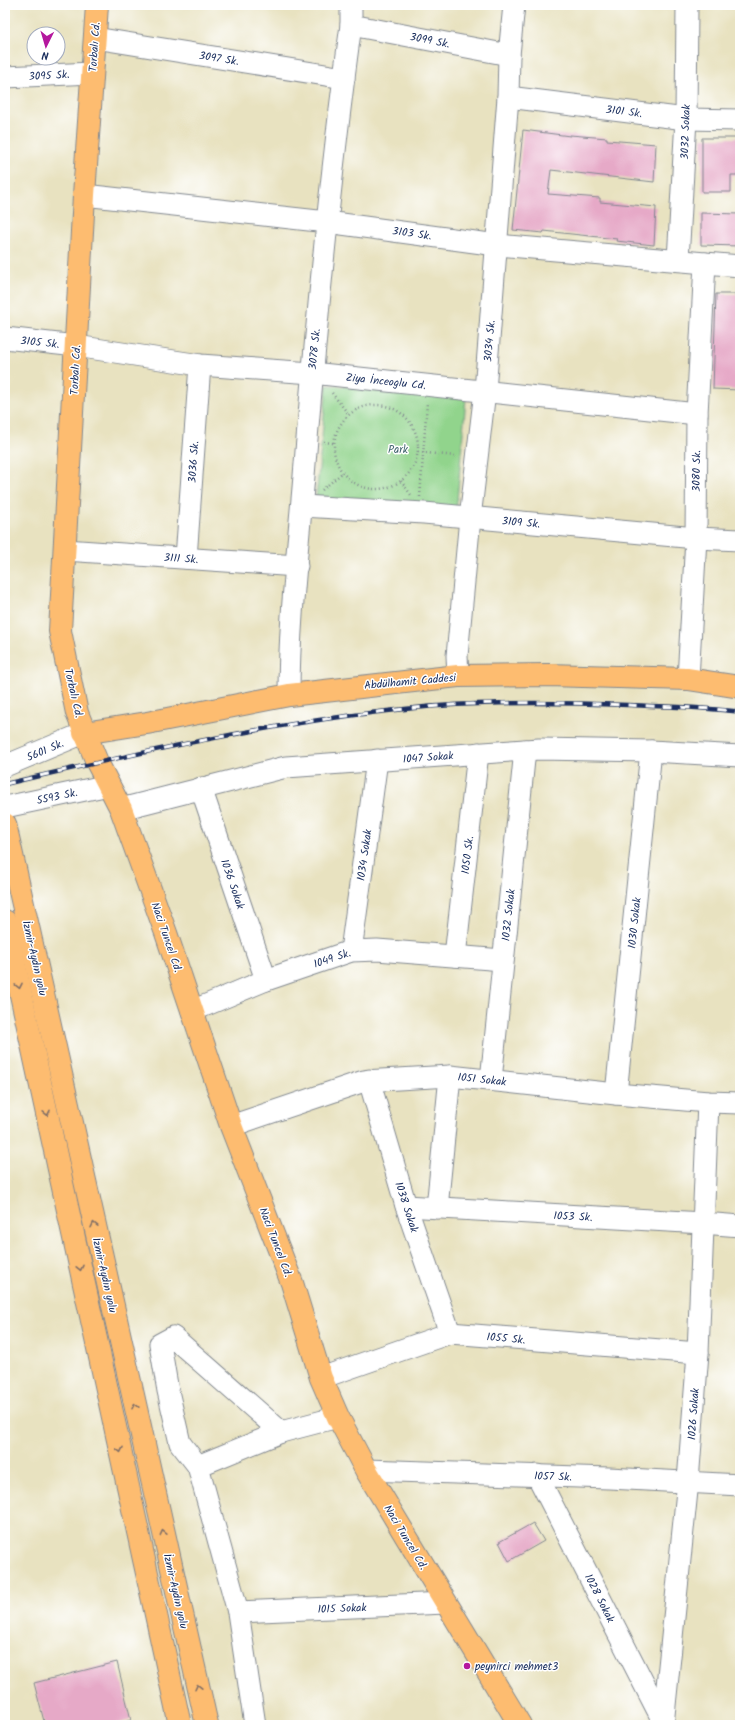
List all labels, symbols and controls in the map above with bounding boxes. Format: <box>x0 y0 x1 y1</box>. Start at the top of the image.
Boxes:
street label: Torbalı Cd. <box>84 21 106 73</box>
north arrow <box>26 26 66 66</box>
street label: 3099 Sk. <box>408 28 451 54</box>
text: N <box>41 46 49 64</box>
street label: 3097 Sk. <box>198 47 240 71</box>
street label: 3095 Sk. <box>28 66 70 86</box>
street label: 3101 Sk. <box>605 101 643 123</box>
street label: 3032 Sokak <box>676 103 696 160</box>
street label: 3103 Sk. <box>391 222 433 246</box>
street label: 3034 Sk. <box>479 319 501 363</box>
street label: 3078 Sk. <box>304 328 326 371</box>
street label: 3105 Sk. <box>19 332 60 354</box>
street label: Torbalı Cd. <box>66 345 86 396</box>
street label: Ziya İnceoglu Cd. <box>345 369 427 395</box>
street label: 3036 Sk. <box>184 440 204 484</box>
park label: Park <box>388 441 409 459</box>
street label: 3080 Sk. <box>688 450 706 492</box>
street label: 3109 Sk. <box>501 512 541 534</box>
street label: 3111 Sk. <box>163 549 199 569</box>
street label: Torbalı Cd. <box>59 667 87 720</box>
street label: Abdülhamit Caddesi <box>363 669 457 695</box>
street label: 5601 Sk. <box>24 735 67 767</box>
street label: 1047 Sokak <box>402 747 455 769</box>
street label: 5593 Sk. <box>35 784 79 810</box>
street label: 1034 Sokak <box>352 827 378 882</box>
street label: 1050 Sk. <box>457 835 479 875</box>
street label: 1036 Sokak <box>215 857 249 913</box>
street label: 1032 Sokak <box>497 887 521 942</box>
street label: 1030 Sokak <box>623 896 647 950</box>
street label: Naci Tuncel Cd. <box>146 900 186 975</box>
street label: İzmir-Aydın yolu <box>17 919 52 998</box>
street label: 1049 Sk. <box>311 944 353 973</box>
one-way arrow <box>15 983 23 990</box>
street label: 1051 Sokak <box>457 1068 508 1092</box>
one-way arrow <box>42 1110 50 1117</box>
street label: 1038 Sokak <box>389 1180 423 1236</box>
street label: Naci Tuncel Cd. <box>254 1205 297 1280</box>
street label: 1053 Sk. <box>553 1207 593 1227</box>
one-way arrow <box>91 1221 99 1228</box>
street label: İzmir-Aydın yolu <box>87 1236 122 1315</box>
one-way arrow <box>76 1265 84 1271</box>
street label: 1055 Sk. <box>486 1328 526 1350</box>
street label: 1026 Sokak <box>683 1387 705 1441</box>
one-way arrow <box>131 1403 139 1409</box>
one-way arrow <box>115 1446 123 1453</box>
street label: 1057 Sk. <box>534 1467 572 1487</box>
street label: Naci Tuncel Cd. <box>379 1501 432 1574</box>
one-way arrow <box>159 1530 168 1537</box>
street label: İzmir-Aydın yolu <box>158 1552 193 1631</box>
street label: 1028 Sokak <box>579 1571 619 1627</box>
street label: 1015 Sokak <box>317 1599 368 1619</box>
place label: peynirci mehmet3 <box>474 1658 558 1676</box>
marker: peynirci mehmet3 <box>462 1661 472 1671</box>
one-way arrow <box>194 1684 203 1691</box>

